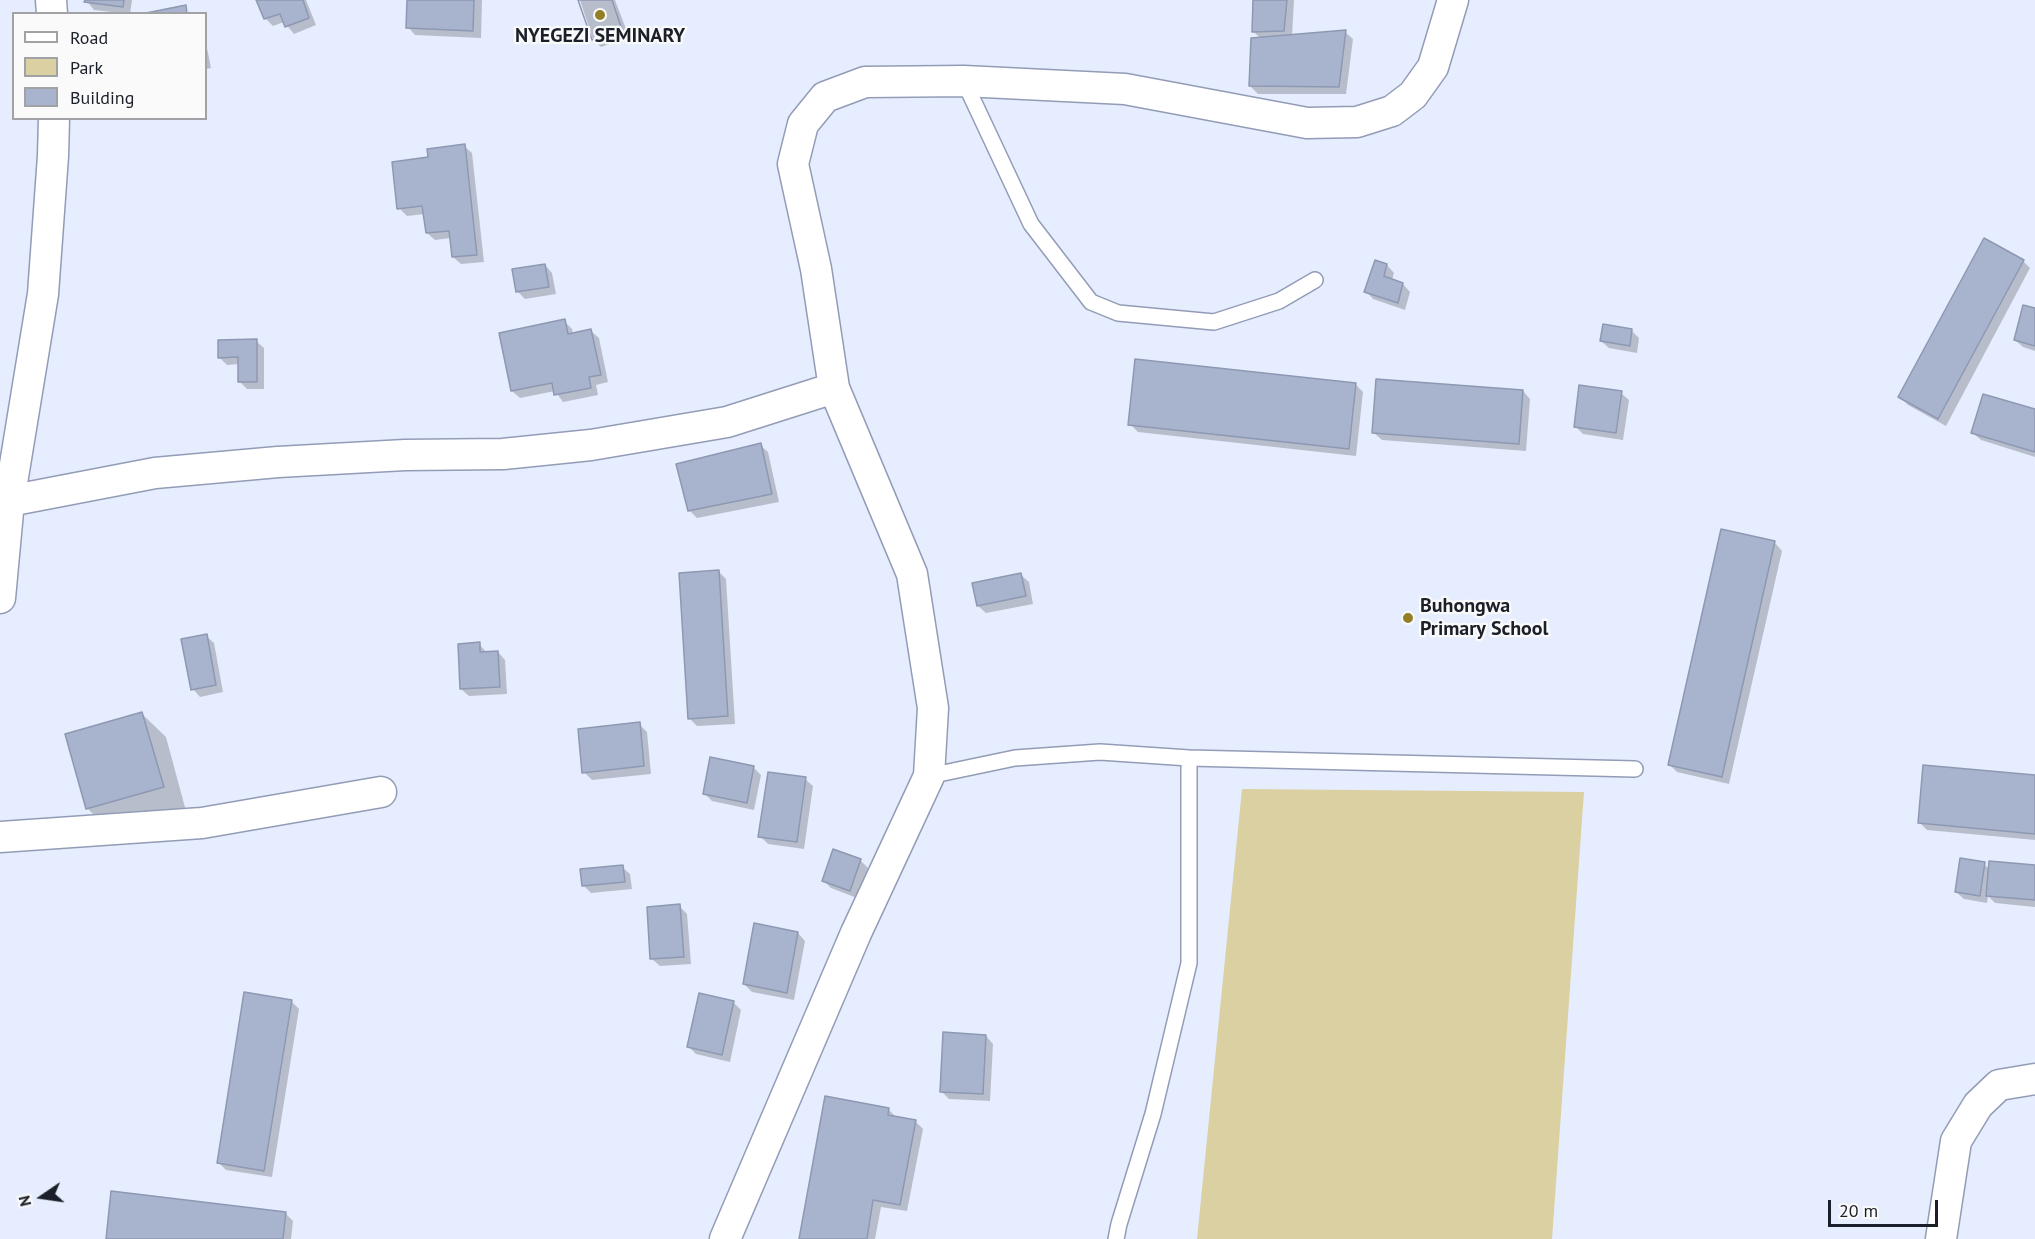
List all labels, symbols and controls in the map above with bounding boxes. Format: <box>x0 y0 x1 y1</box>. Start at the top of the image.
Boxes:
marker: NYEGEZI SEMINARY <box>593 8 607 22</box>
legend <box>12 12 207 120</box>
place label: NYEGEZI SEMINARY <box>515 24 685 48</box>
text: Road <box>70 26 108 49</box>
text: Park <box>70 56 103 79</box>
text: Building <box>70 86 134 109</box>
place label: Buhongwa Primary School <box>1420 594 1548 641</box>
marker: Buhongwa Primary School <box>1401 611 1415 625</box>
north arrow <box>12 1167 72 1227</box>
scale bar <box>1831 1188 1940 1226</box>
text: N <box>14 1194 35 1208</box>
text: 20 m <box>1839 1199 1878 1222</box>

